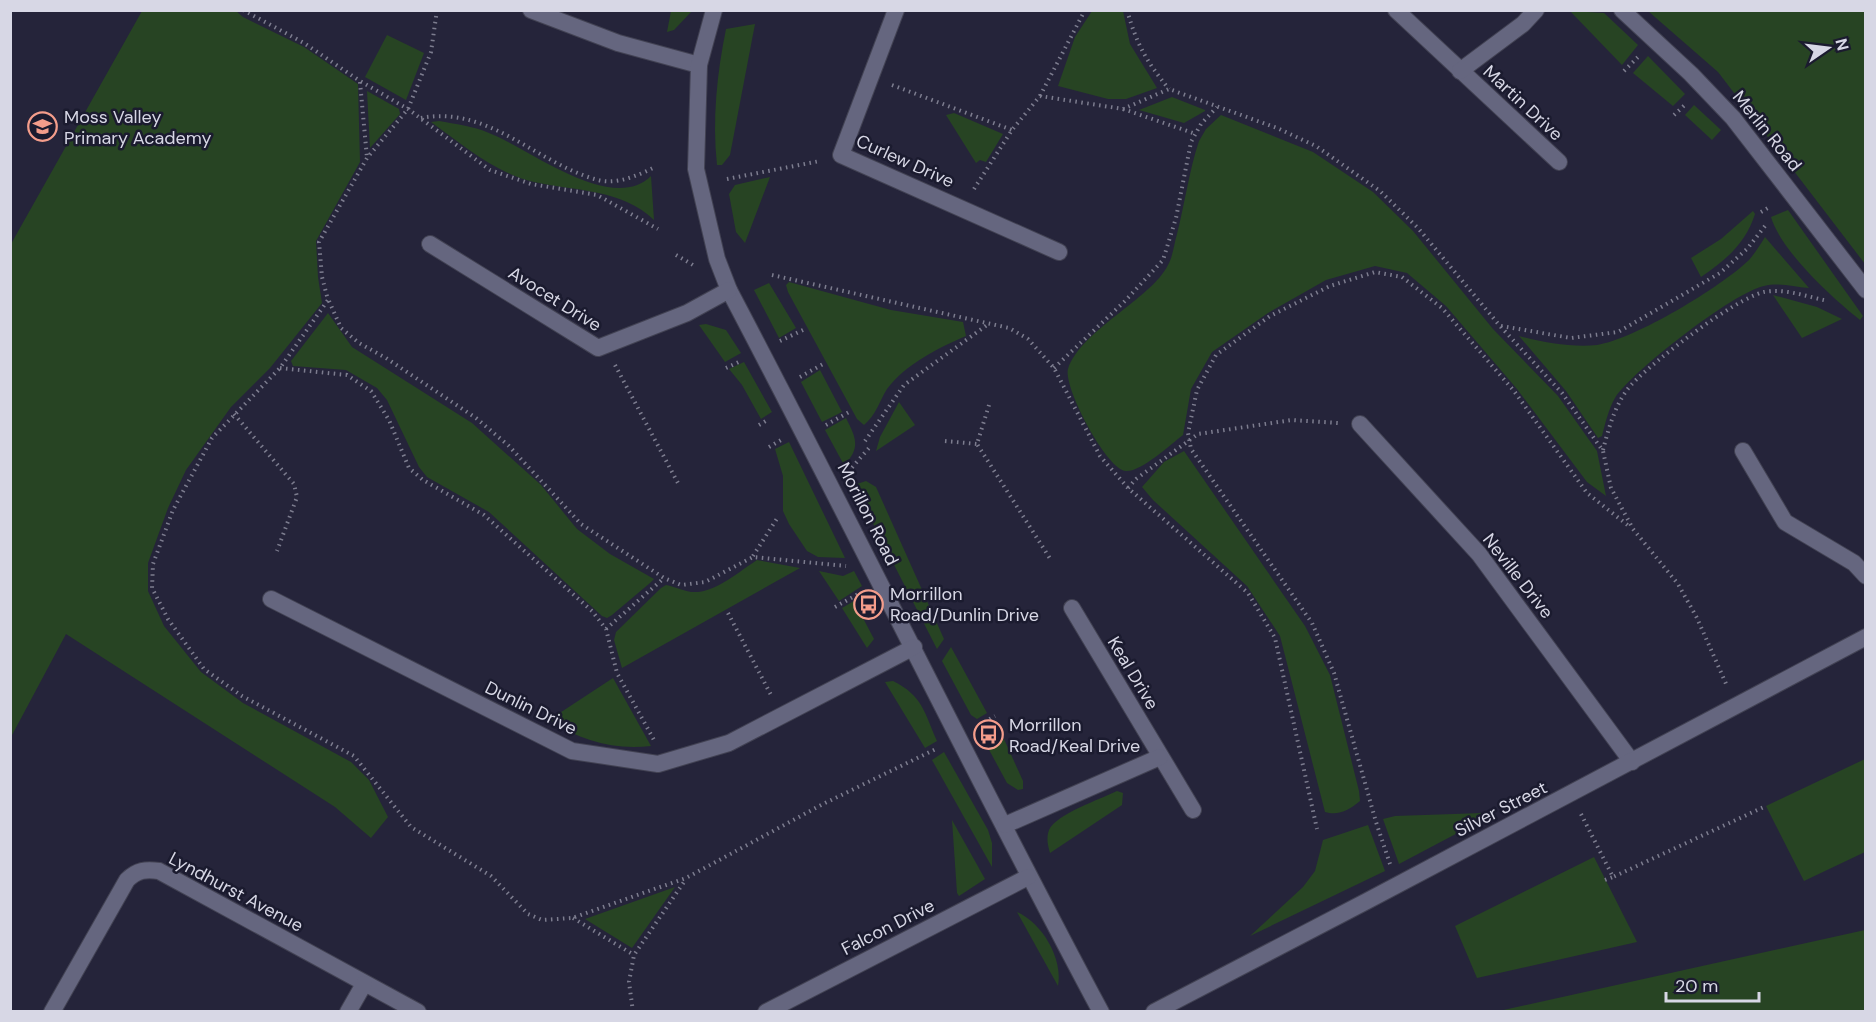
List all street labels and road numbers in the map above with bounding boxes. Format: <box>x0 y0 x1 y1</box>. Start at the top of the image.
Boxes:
street label: Martin Drive <box>1478 60 1568 146</box>
street label: Merlin Road <box>1727 86 1807 176</box>
street label: Curlew Drive <box>852 129 958 193</box>
street label: Avocet Drive <box>504 261 606 337</box>
street label: Morillon Road <box>832 458 904 570</box>
street label: Neville Drive <box>1477 529 1559 623</box>
street label: Keal Drive <box>1102 632 1164 714</box>
street label: Dunlin Drive <box>481 675 581 741</box>
street label: Silver Street <box>1451 775 1551 843</box>
street label: Lyndhurst Avenue <box>165 846 307 938</box>
street label: Falcon Drive <box>837 893 939 961</box>

